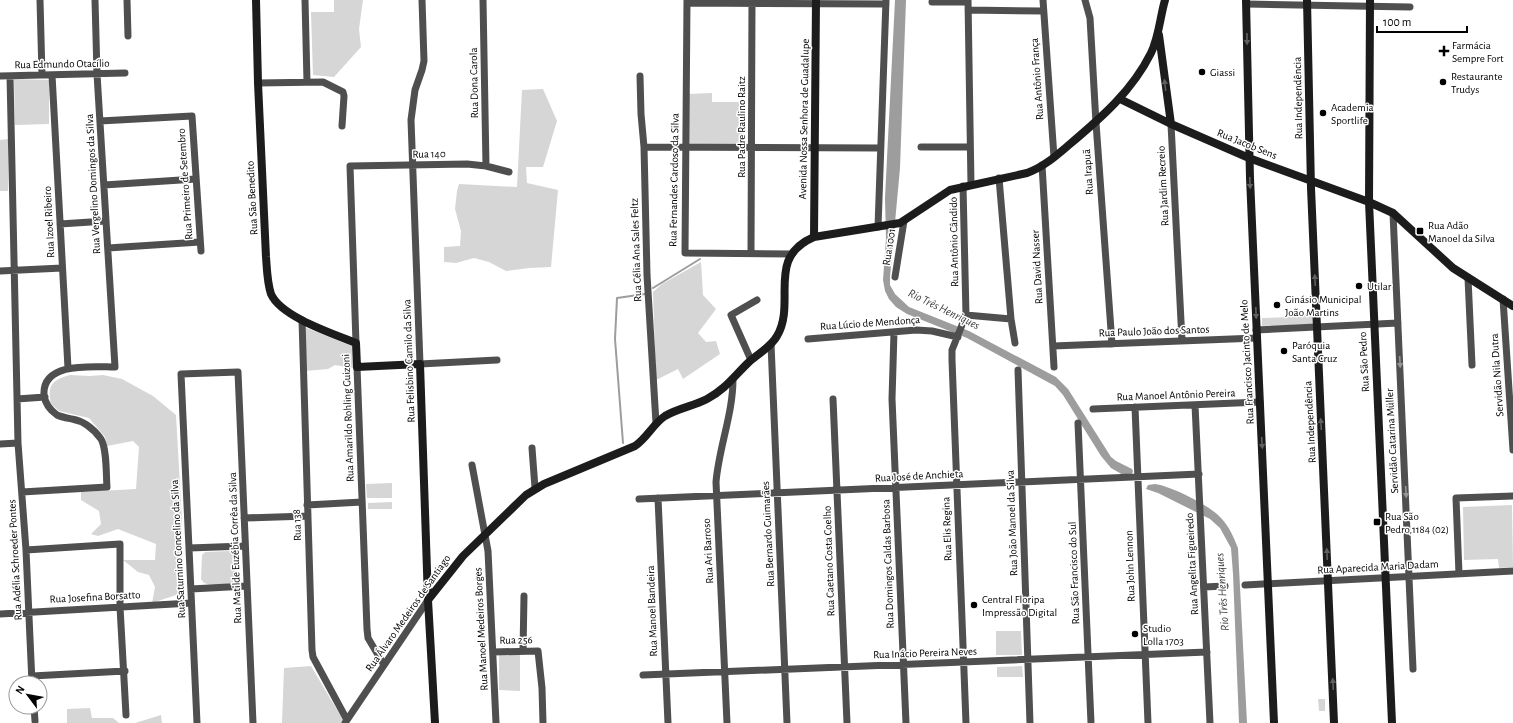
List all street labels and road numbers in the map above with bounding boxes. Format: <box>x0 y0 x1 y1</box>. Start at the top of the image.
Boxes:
street label: Avenida Nossa Senhora de Guadalupe <box>797 38 811 200</box>
street label: Rua Antônio França <box>1029 38 1045 120</box>
street label: Rua Dona Carola <box>468 48 480 118</box>
street label: Rua Independência <box>1292 57 1304 139</box>
street label: Rua Edmundo Otacílio <box>14 58 110 70</box>
street label: Rua Padre Raulino Raitz <box>736 76 747 178</box>
street label: Rua Fernandes Cardoso da Silva <box>667 113 681 247</box>
street label: Rua Vergelino Domingos da Silva <box>84 114 102 254</box>
street label: Rua Jacob Sens <box>1215 127 1279 161</box>
street label: Rua Primeiro de Setembro <box>176 128 194 240</box>
street label: Rua Jardim Recreio <box>1155 145 1171 227</box>
street label: Rua 140 <box>412 148 446 160</box>
street label: Rua Irapuã <box>1081 149 1095 195</box>
street label: Rua São Benedito <box>245 161 259 235</box>
street label: Rua Izoel Ribeiro <box>42 186 56 258</box>
street label: Rua Célia Ana Sales Feltz <box>629 197 643 302</box>
street label: Rua Antônio Cândido <box>948 197 960 287</box>
street label: Rua 1001 <box>881 228 897 266</box>
street label: Rua David Nasser <box>1030 229 1044 304</box>
street label: Rua Felisbino Camilo da Silva <box>401 299 417 423</box>
street label: Rua Francisco Jacinto de Melo <box>1238 299 1256 425</box>
street label: Rua Lúcio de Mendonça <box>820 314 920 332</box>
street label: Rua Paulo João dos Santos <box>1098 324 1210 338</box>
street label: Rua São Pedro <box>1357 331 1371 393</box>
street label: Servidão Nila Dutra <box>1489 333 1505 417</box>
street label: Rua Amarildo Rohling Guizoni <box>340 354 356 482</box>
street label: Rua Independência <box>1302 381 1318 463</box>
street label: Rua Manoel Antônio Pereira <box>1116 387 1236 403</box>
street label: Servidão Catarina Müller <box>1384 388 1400 494</box>
street label: Rua José de Anchieta <box>874 468 964 484</box>
street label: Rua João Manoel da Silva <box>1005 470 1019 576</box>
street label: Rua Matilde Euzébia Corrêa da Silva <box>227 472 243 624</box>
street label: Rua Saturnino Concelino da Silva <box>169 479 187 619</box>
street label: Rua Bernardo Guimarães <box>760 481 776 587</box>
street label: Rua Elis Regina <box>940 497 954 561</box>
street label: Rua Adélia Schroeder Pontes <box>6 499 24 621</box>
street label: Rua Domingos Caldas Barbosa <box>880 499 896 629</box>
street label: Rua Caetano Costa Coelho <box>822 505 836 617</box>
street label: Rua 138 <box>291 509 303 541</box>
street label: Rua Angelita Figueiredo <box>1184 513 1200 615</box>
street label: Rua Ari Barroso <box>701 518 715 584</box>
street label: Rua São Francisco do Sul <box>1067 521 1081 625</box>
street label: Rua John Lennon <box>1123 530 1137 602</box>
street label: Rua Álvaro Medeiros de Santiago <box>363 552 453 673</box>
street label: Rua Aparecida Maria Dadam <box>1317 558 1439 576</box>
street label: Rua Manoel Bandeira <box>645 565 659 657</box>
street label: Rua Manoel Medeiros Borges <box>472 567 490 691</box>
street label: Rua Josefina Borsatto <box>49 589 141 605</box>
street label: Rua 256 <box>499 634 533 646</box>
street label: Rua Inácio Pereira Neves <box>873 646 977 660</box>

